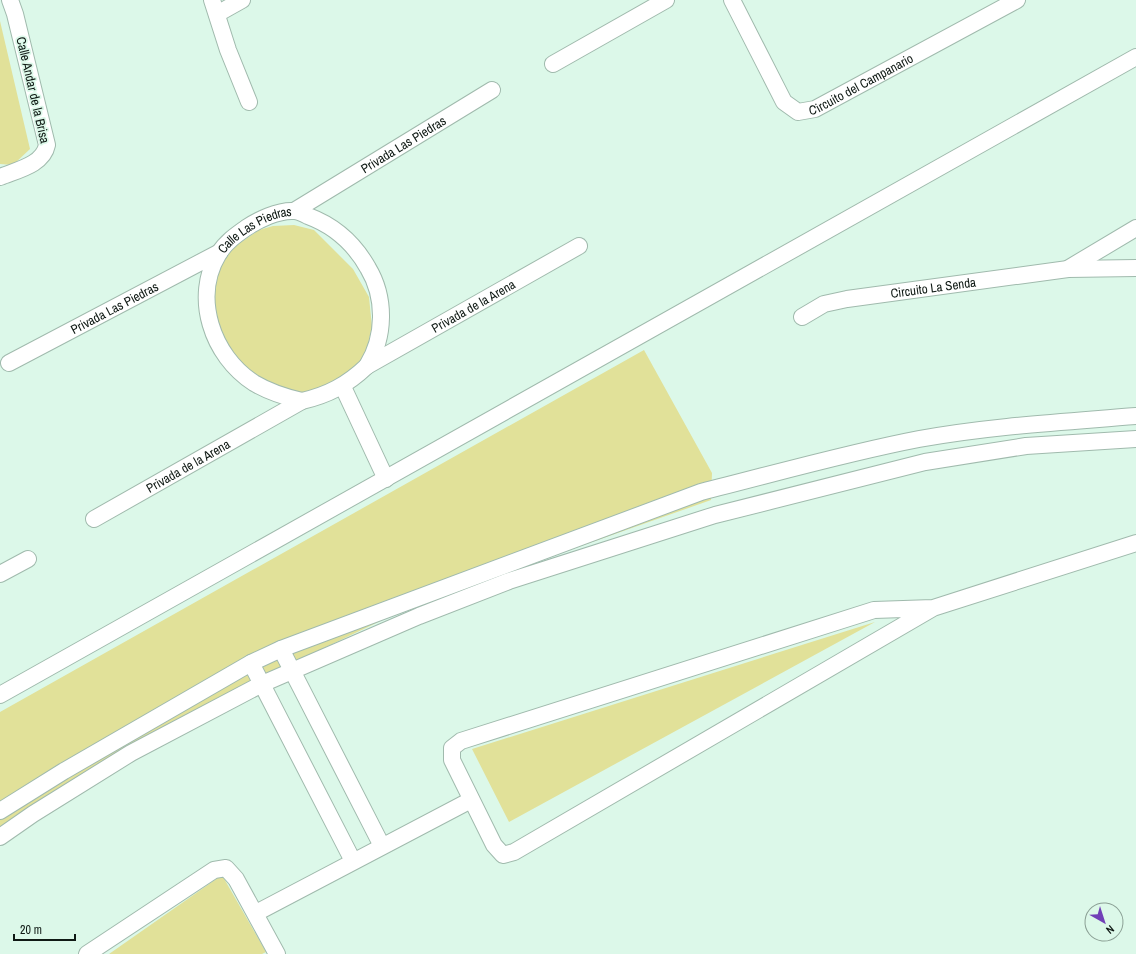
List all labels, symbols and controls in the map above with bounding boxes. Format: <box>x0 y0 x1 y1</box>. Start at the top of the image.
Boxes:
street label: Calle Andar de la Brisa <box>12 35 54 145</box>
street label: Circuito del Campanario <box>807 49 916 118</box>
street label: Privada Las Piedras <box>357 112 449 177</box>
street label: Calle Las Piedras <box>213 202 292 256</box>
street label: Circuito La Senda <box>889 273 977 302</box>
street label: Privada de la Arena <box>428 275 518 336</box>
street label: Privada Las Piedras <box>68 278 161 338</box>
street label: Privada de la Arena <box>143 435 233 496</box>
north arrow <box>1084 902 1124 942</box>
scale bar <box>14 916 75 942</box>
text: 20 m <box>20 922 42 938</box>
text: N <box>1103 922 1117 937</box>

